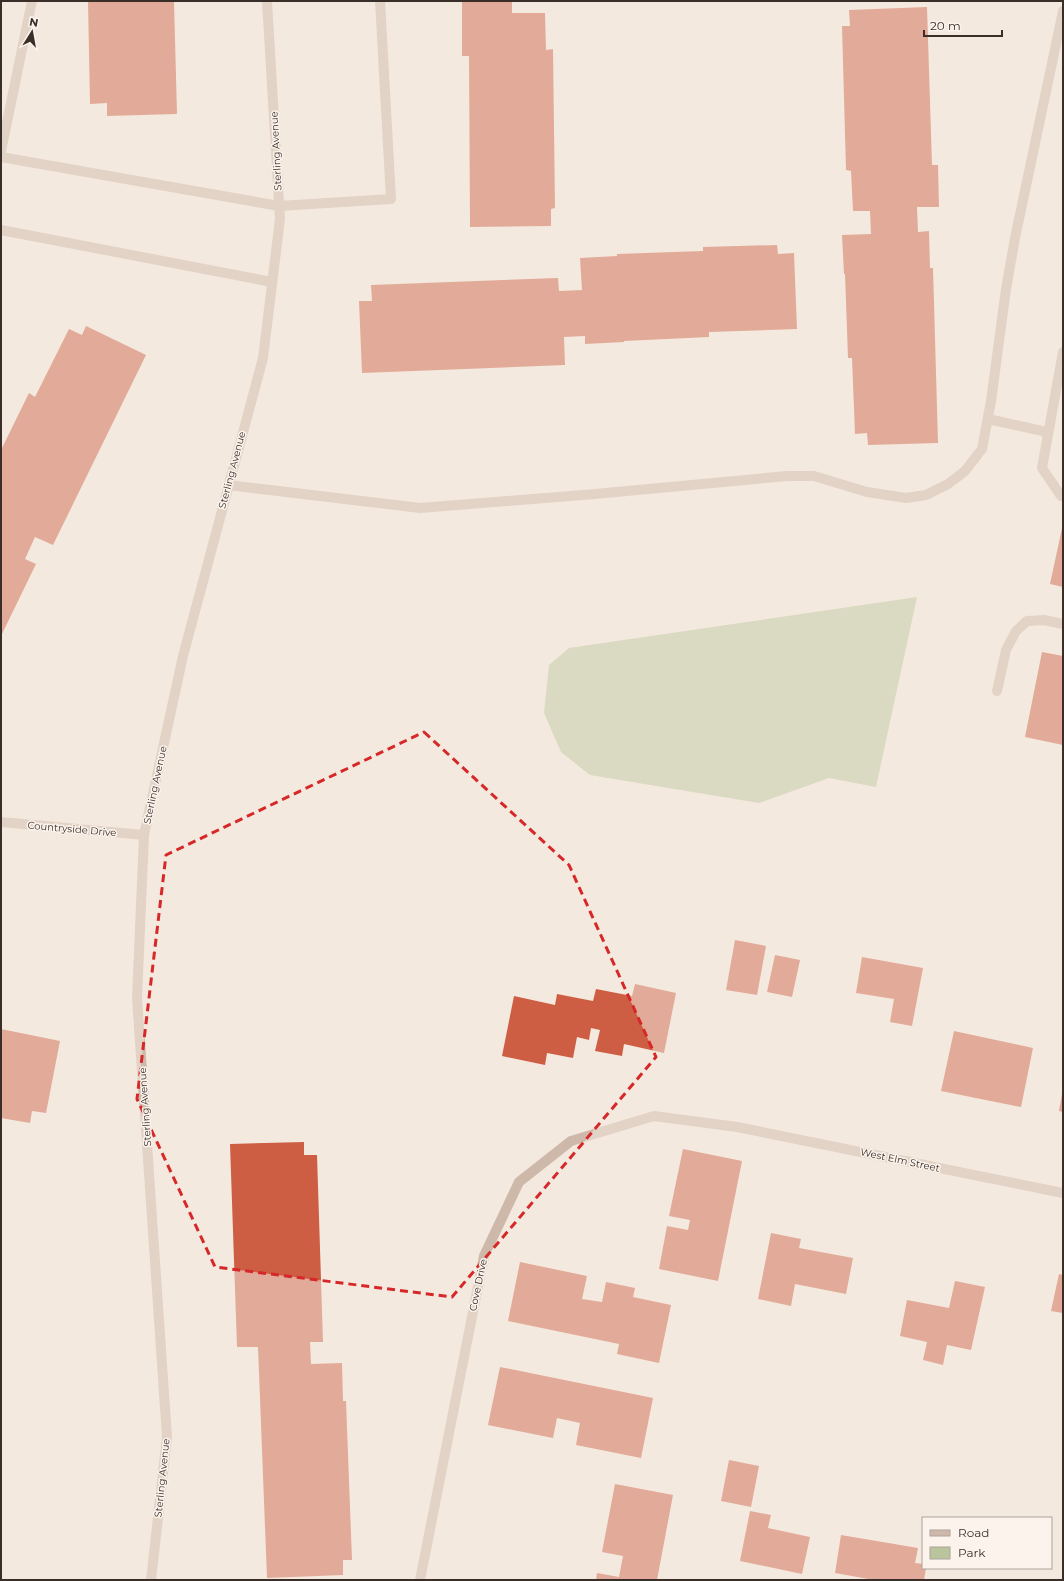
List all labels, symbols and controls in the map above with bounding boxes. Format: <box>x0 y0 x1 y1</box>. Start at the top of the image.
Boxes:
north arrow <box>12 12 52 52</box>
scale bar <box>924 12 1002 38</box>
text: N <box>28 14 40 30</box>
text: 20 m <box>930 18 961 33</box>
street label: Sterling Avenue <box>267 111 285 191</box>
street label: Sterling Avenue <box>215 430 249 510</box>
street label: Sterling Avenue <box>140 745 170 825</box>
street label: Countryside Drive <box>27 819 117 839</box>
street label: Sterling Avenue <box>136 1067 154 1147</box>
street label: West Elm Street <box>859 1145 941 1175</box>
street label: Cove Drive <box>466 1258 490 1312</box>
street label: Sterling Avenue <box>151 1438 173 1518</box>
legend <box>922 1517 1052 1569</box>
text: Road <box>958 1525 989 1540</box>
text: Park <box>958 1545 986 1560</box>

